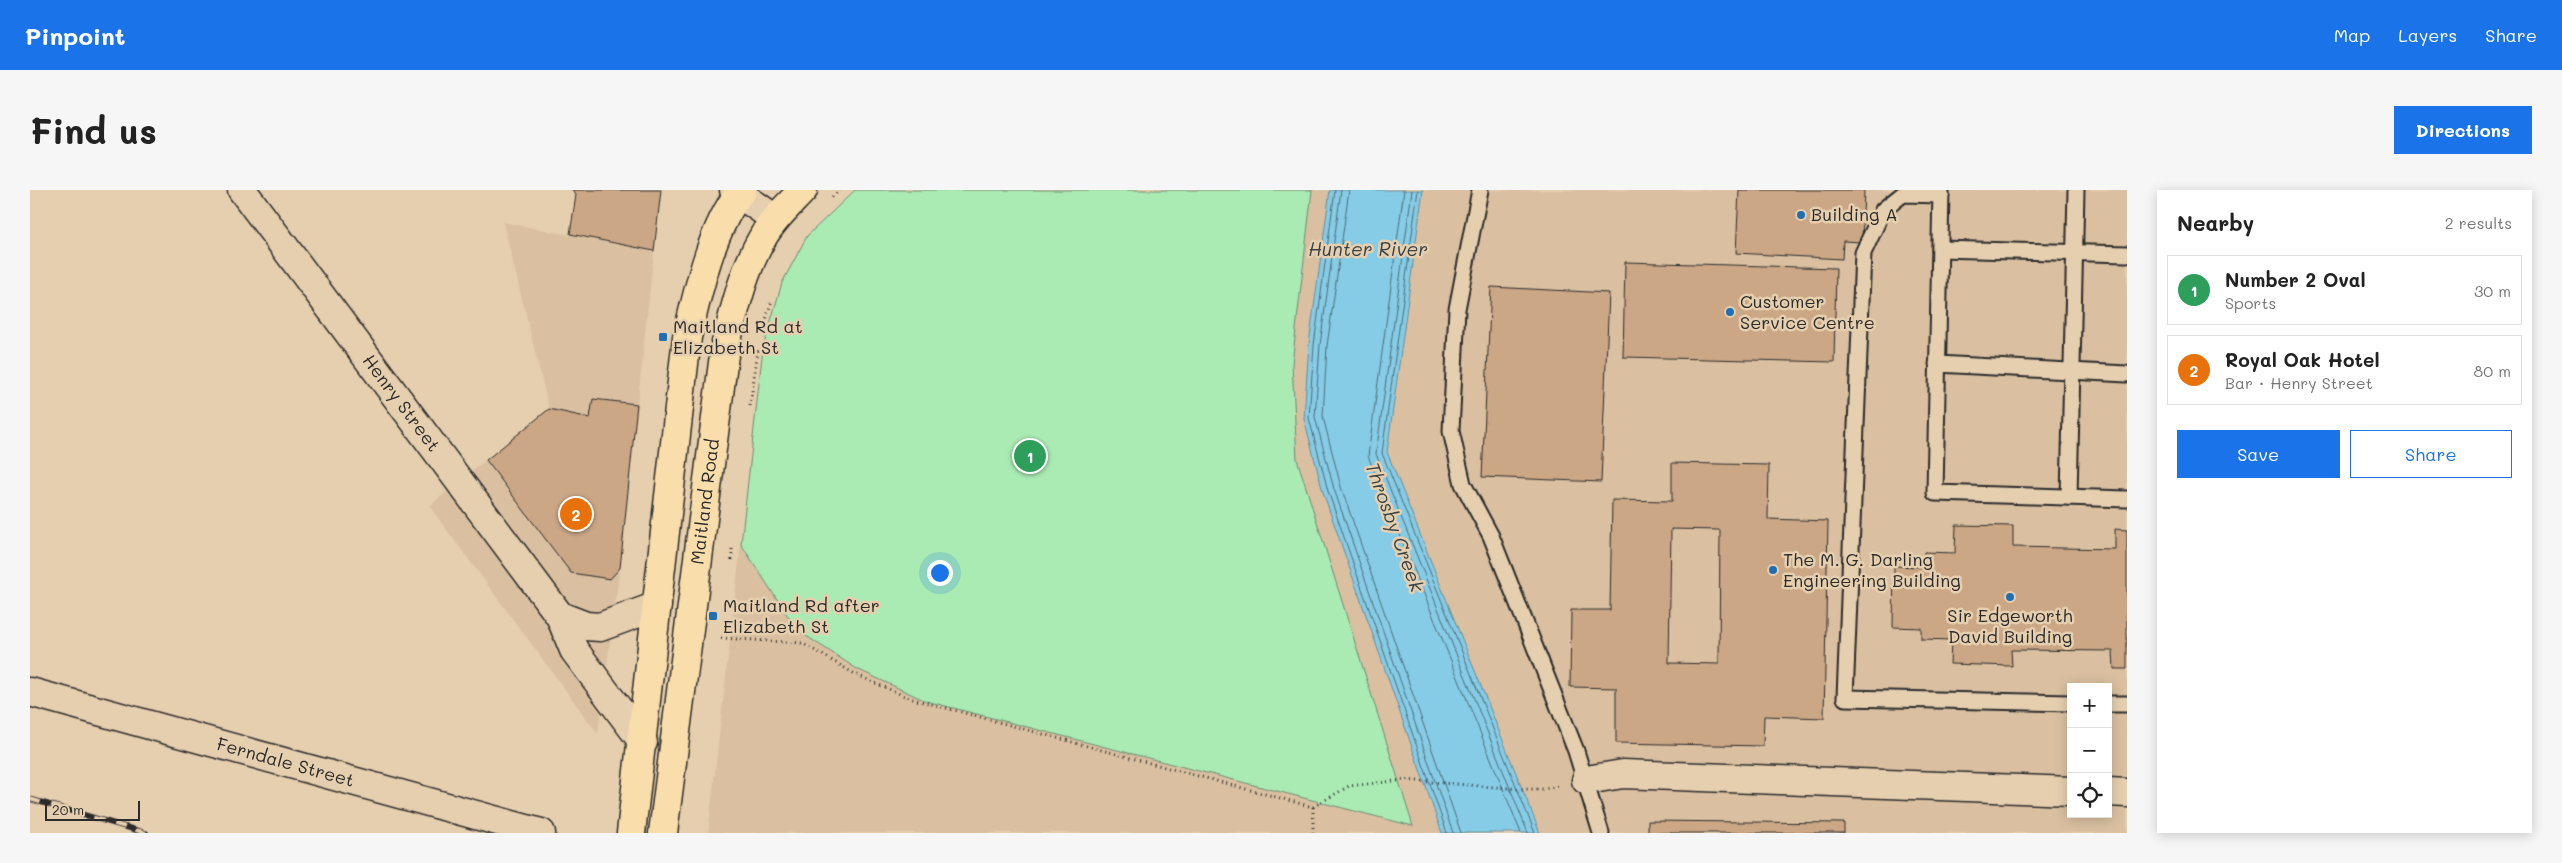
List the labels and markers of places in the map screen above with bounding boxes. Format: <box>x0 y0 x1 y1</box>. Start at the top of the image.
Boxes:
place label: Building A <box>1811 202 1898 226</box>
marker: Building A <box>1795 209 1807 221</box>
place label: Customer Service Centre <box>1740 289 1875 334</box>
marker: Customer Service Centre <box>1724 306 1736 318</box>
place label: Maitland Rd at Elizabeth St <box>673 314 803 359</box>
marker: Maitland Rd at Elizabeth St <box>657 331 669 343</box>
pin: 1 <box>1014 437 1046 475</box>
pin: 2 <box>560 495 592 533</box>
place label: The M. G. Darling Engineering Building <box>1783 547 1961 592</box>
marker: The M. G. Darling Engineering Building <box>1767 564 1779 576</box>
marker: Sir Edgeworth David Building <box>2004 591 2016 603</box>
place label: Maitland Rd after Elizabeth St <box>723 593 880 638</box>
place label: Sir Edgeworth David Building <box>1947 603 2073 648</box>
marker: Maitland Rd after Elizabeth St <box>707 610 719 622</box>

